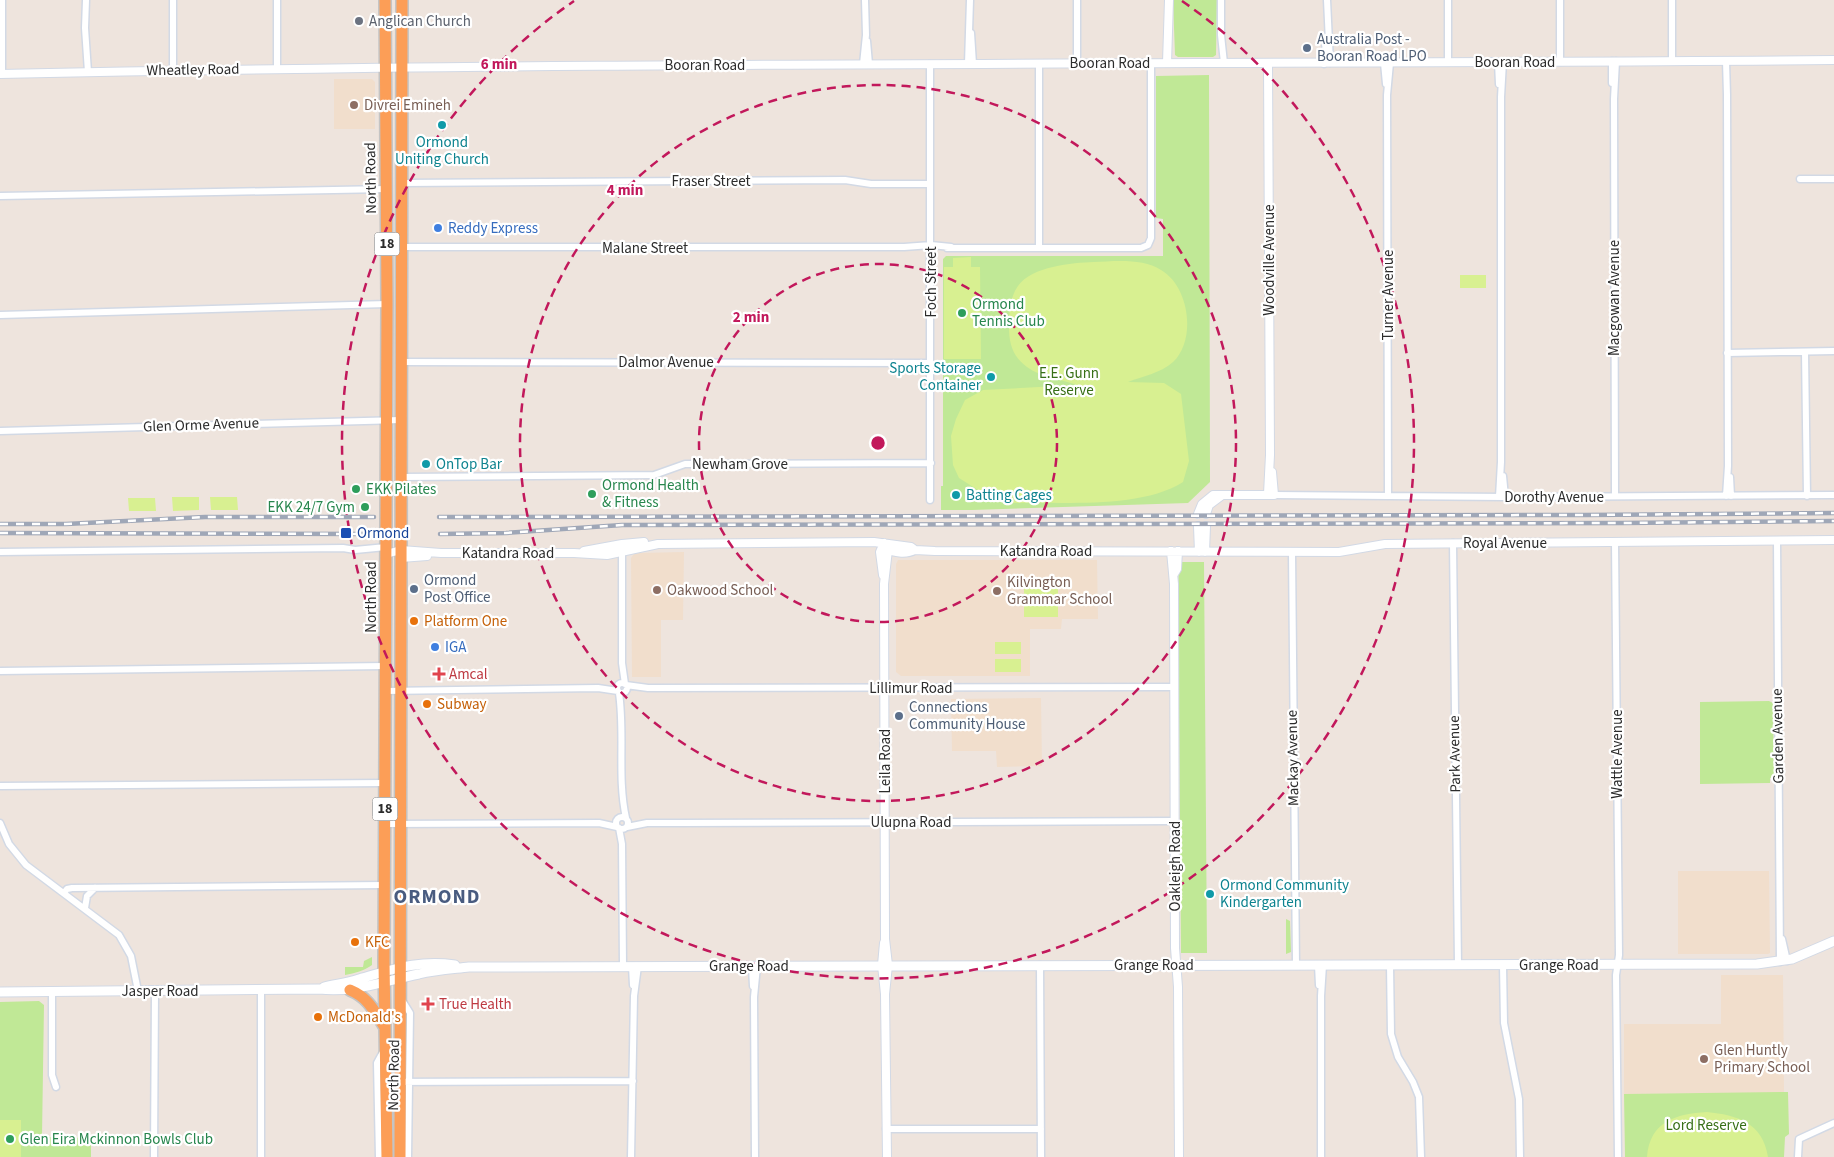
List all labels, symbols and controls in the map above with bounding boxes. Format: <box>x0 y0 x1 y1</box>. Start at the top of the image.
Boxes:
place label: Anglican Church <box>369 11 471 32</box>
marker: Anglican Church <box>353 15 365 27</box>
place label: Australia Post - Booran Road LPO <box>1317 29 1427 67</box>
marker: Australia Post - Booran Road LPO <box>1301 42 1313 54</box>
street label: Booran Road <box>1475 52 1555 73</box>
street label: Booran Road <box>1070 53 1150 74</box>
text: 6 min <box>481 54 517 75</box>
street label: Booran Road <box>665 55 745 76</box>
street label: Wheatley Road <box>146 59 240 81</box>
place label: Divrei Emineh <box>364 95 451 116</box>
marker: Divrei Emineh <box>348 99 360 111</box>
marker: Ormond Uniting Church <box>436 119 448 131</box>
place label: Ormond Uniting Church <box>395 132 489 170</box>
street label: North Road <box>360 142 382 214</box>
street label: Fraser Street <box>671 171 751 192</box>
text: 4 min <box>607 180 643 201</box>
street label: Woodville Avenue <box>1259 204 1280 316</box>
place label: Reddy Express <box>448 218 538 239</box>
marker: Reddy Express <box>432 222 444 234</box>
road number: 18 <box>374 232 400 255</box>
street label: Malane Street <box>602 238 688 259</box>
street label: Macgowan Avenue <box>1604 240 1625 356</box>
street label: Foch Street <box>921 247 942 317</box>
street label: Turner Avenue <box>1378 250 1399 340</box>
place label: Ormond Tennis Club <box>972 294 1045 332</box>
text: 2 min <box>733 307 769 328</box>
marker: Ormond Tennis Club <box>956 307 968 319</box>
street label: Dalmor Avenue <box>618 352 714 373</box>
place label: Sports Storage Container <box>889 358 982 396</box>
park label: E.E. Gunn Reserve <box>1039 363 1099 401</box>
marker: Sports Storage Container <box>985 371 997 383</box>
street label: Glen Orme Avenue <box>143 412 259 438</box>
centre of rings <box>869 434 887 452</box>
place label: OnTop Bar <box>436 454 503 475</box>
street label: Newham Grove <box>692 454 788 475</box>
marker: OnTop Bar <box>420 458 432 470</box>
place label: Ormond Health & Fitness <box>602 475 699 513</box>
place label: EKK Pilates <box>366 479 436 500</box>
marker: EKK Pilates <box>350 483 362 495</box>
place label: Batting Cages <box>966 485 1052 506</box>
street label: Dorothy Avenue <box>1504 487 1604 508</box>
marker: Ormond Health & Fitness <box>586 488 598 500</box>
marker: Batting Cages <box>950 489 962 501</box>
place label: EKK 24/7 Gym <box>267 497 355 518</box>
marker: EKK 24/7 Gym <box>359 501 371 513</box>
place label: Ormond <box>357 523 409 544</box>
marker: Ormond <box>339 526 353 540</box>
street label: Royal Avenue <box>1463 533 1547 554</box>
street label: Katandra Road <box>1000 541 1092 562</box>
street label: Katandra Road <box>462 543 554 564</box>
street label: North Road <box>361 561 382 633</box>
place label: Ormond Post Office <box>424 570 491 608</box>
place label: Kilvington Grammar School <box>1007 572 1113 610</box>
place label: Oakwood School <box>667 580 774 601</box>
marker: Ormond Post Office <box>408 583 420 595</box>
marker: Oakwood School <box>651 584 663 596</box>
marker: Kilvington Grammar School <box>991 585 1003 597</box>
place label: Platform One <box>424 611 507 632</box>
marker: Platform One <box>408 615 420 627</box>
place label: IGA <box>445 637 467 658</box>
marker: IGA <box>429 641 441 653</box>
place label: Amcal <box>449 664 488 685</box>
marker: Amcal <box>433 668 445 680</box>
street label: Lillimur Road <box>869 678 953 699</box>
street label: Garden Avenue <box>1767 688 1789 784</box>
place label: Subway <box>437 694 487 715</box>
place label: Connections Community House <box>909 697 1026 735</box>
marker: Subway <box>421 698 433 710</box>
street label: Wattle Avenue <box>1607 709 1628 799</box>
marker: Connections Community House <box>893 710 905 722</box>
street label: Mackay Avenue <box>1282 710 1304 806</box>
street label: Park Avenue <box>1444 715 1466 793</box>
street label: Leila Road <box>875 729 896 793</box>
road number: 18 <box>372 798 398 821</box>
street label: Ulupna Road <box>871 812 951 833</box>
street label: Oakleigh Road <box>1165 821 1186 911</box>
place label: Ormond Community Kindergarten <box>1220 875 1349 913</box>
district label: ORMOND <box>394 883 480 911</box>
marker: Ormond Community Kindergarten <box>1204 888 1216 900</box>
place label: KFC <box>365 932 390 953</box>
marker: KFC <box>349 936 361 948</box>
street label: Grange Road <box>1114 955 1194 976</box>
street label: Grange Road <box>1519 955 1599 976</box>
street label: Grange Road <box>709 956 789 977</box>
street label: Jasper Road <box>121 981 199 1002</box>
place label: True Health <box>439 994 512 1015</box>
marker: True Health <box>421 997 435 1011</box>
place label: McDonald's <box>328 1007 401 1028</box>
marker: McDonald's <box>312 1011 324 1023</box>
street label: North Road <box>383 1039 405 1111</box>
place label: Glen Huntly Primary School <box>1714 1040 1810 1078</box>
marker: Glen Huntly Primary School <box>1698 1053 1710 1065</box>
park label: Lord Reserve <box>1665 1115 1747 1136</box>
place label: Glen Eira Mckinnon Bowls Club <box>20 1129 213 1150</box>
marker: Glen Eira Mckinnon Bowls Club <box>4 1133 16 1145</box>

